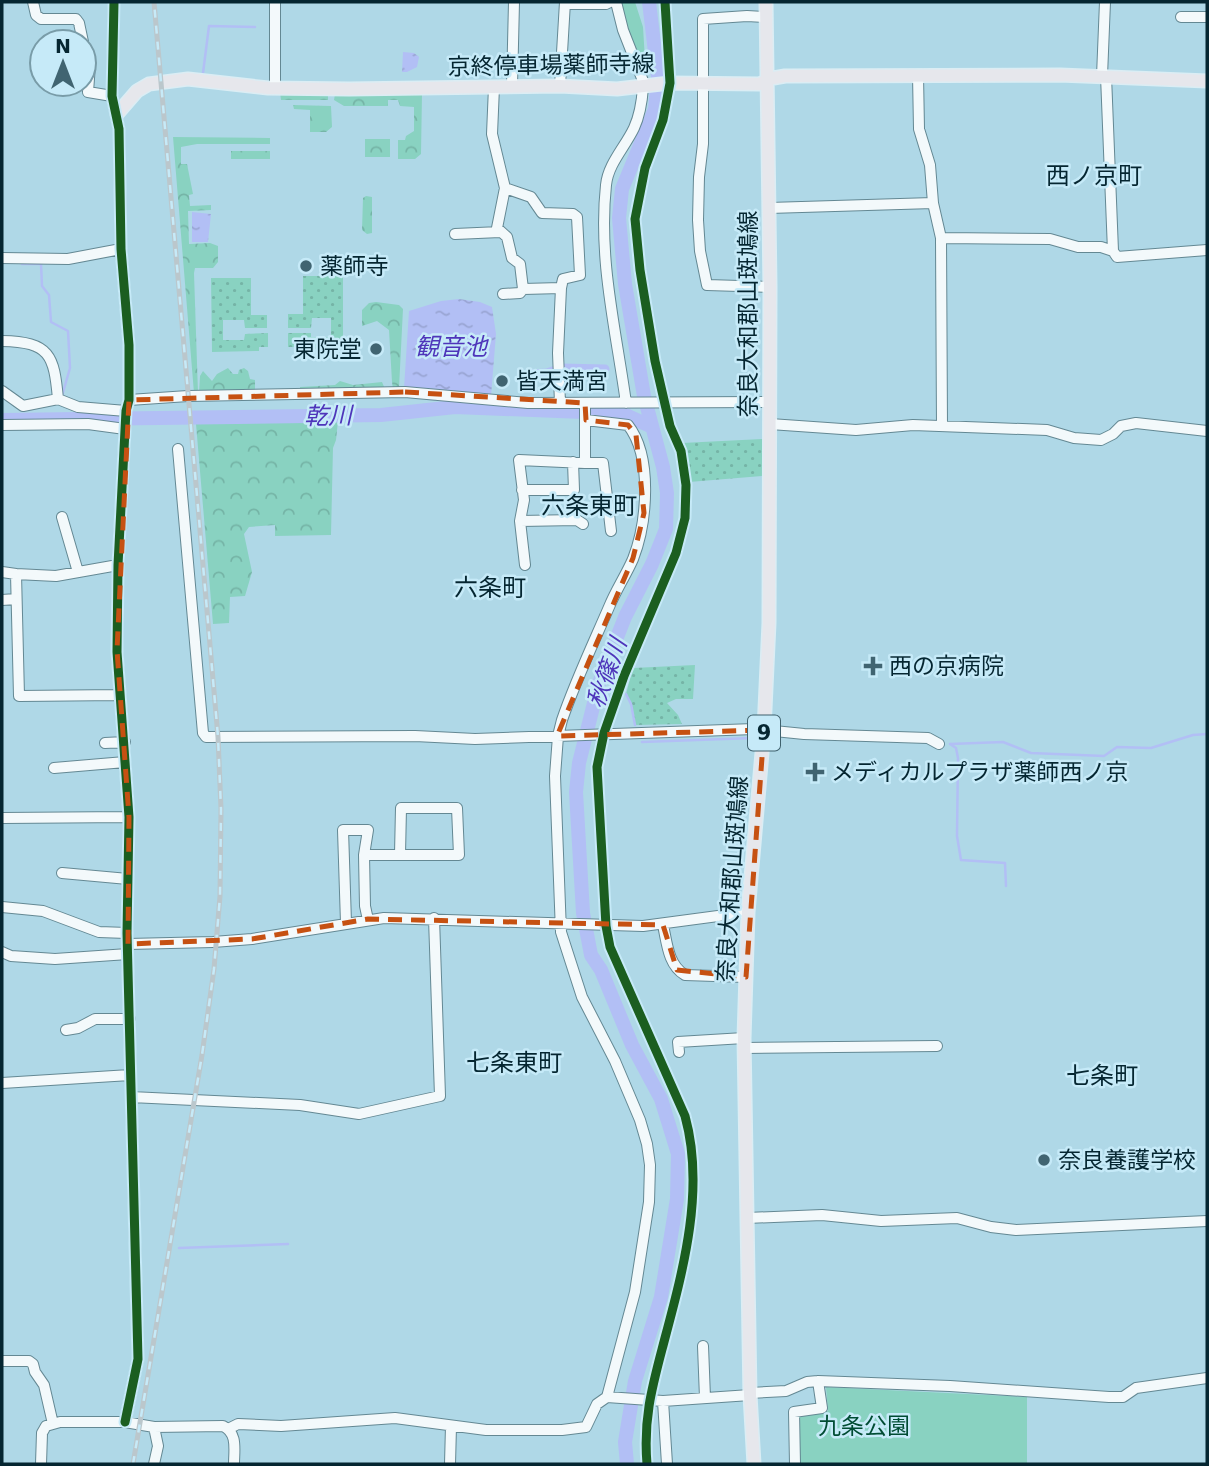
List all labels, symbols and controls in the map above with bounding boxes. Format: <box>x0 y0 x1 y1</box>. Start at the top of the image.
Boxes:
north arrow <box>28 28 98 98</box>
text: N <box>55 35 71 57</box>
street label: 京終停車場薬師寺線 <box>447 50 655 80</box>
district label: 西ノ京町 <box>1046 162 1142 190</box>
street label: 奈良大和郡山斑鳩線 <box>735 211 761 418</box>
place label: 薬師寺 <box>320 253 389 279</box>
marker: 薬師寺 <box>298 258 314 274</box>
water label: 観音池 <box>415 333 489 361</box>
place label: 東院堂 <box>293 336 362 362</box>
marker: 東院堂 <box>368 341 384 357</box>
place label: 皆天満宮 <box>516 368 608 394</box>
marker: 皆天満宮 <box>494 373 510 389</box>
water label: 乾川 <box>304 402 355 430</box>
district label: 六条東町 <box>541 492 637 520</box>
district label: 六条町 <box>454 574 526 602</box>
water label: 秋篠川 <box>582 632 633 712</box>
place label: 西の京病院 <box>889 653 1004 679</box>
marker: 西の京病院 <box>863 656 883 676</box>
road number: 9 <box>748 716 780 750</box>
place label: メディカルプラザ薬師西ノ京 <box>831 759 1128 785</box>
marker: メディカルプラザ薬師西ノ京 <box>805 762 825 782</box>
street label: 奈良大和郡山斑鳩線 <box>712 775 752 983</box>
district label: 七条東町 <box>466 1049 562 1077</box>
district label: 七条町 <box>1066 1062 1138 1090</box>
place label: 奈良養護学校 <box>1058 1147 1196 1173</box>
marker: 奈良養護学校 <box>1036 1152 1052 1168</box>
park label: 九条公園 <box>818 1413 910 1439</box>

